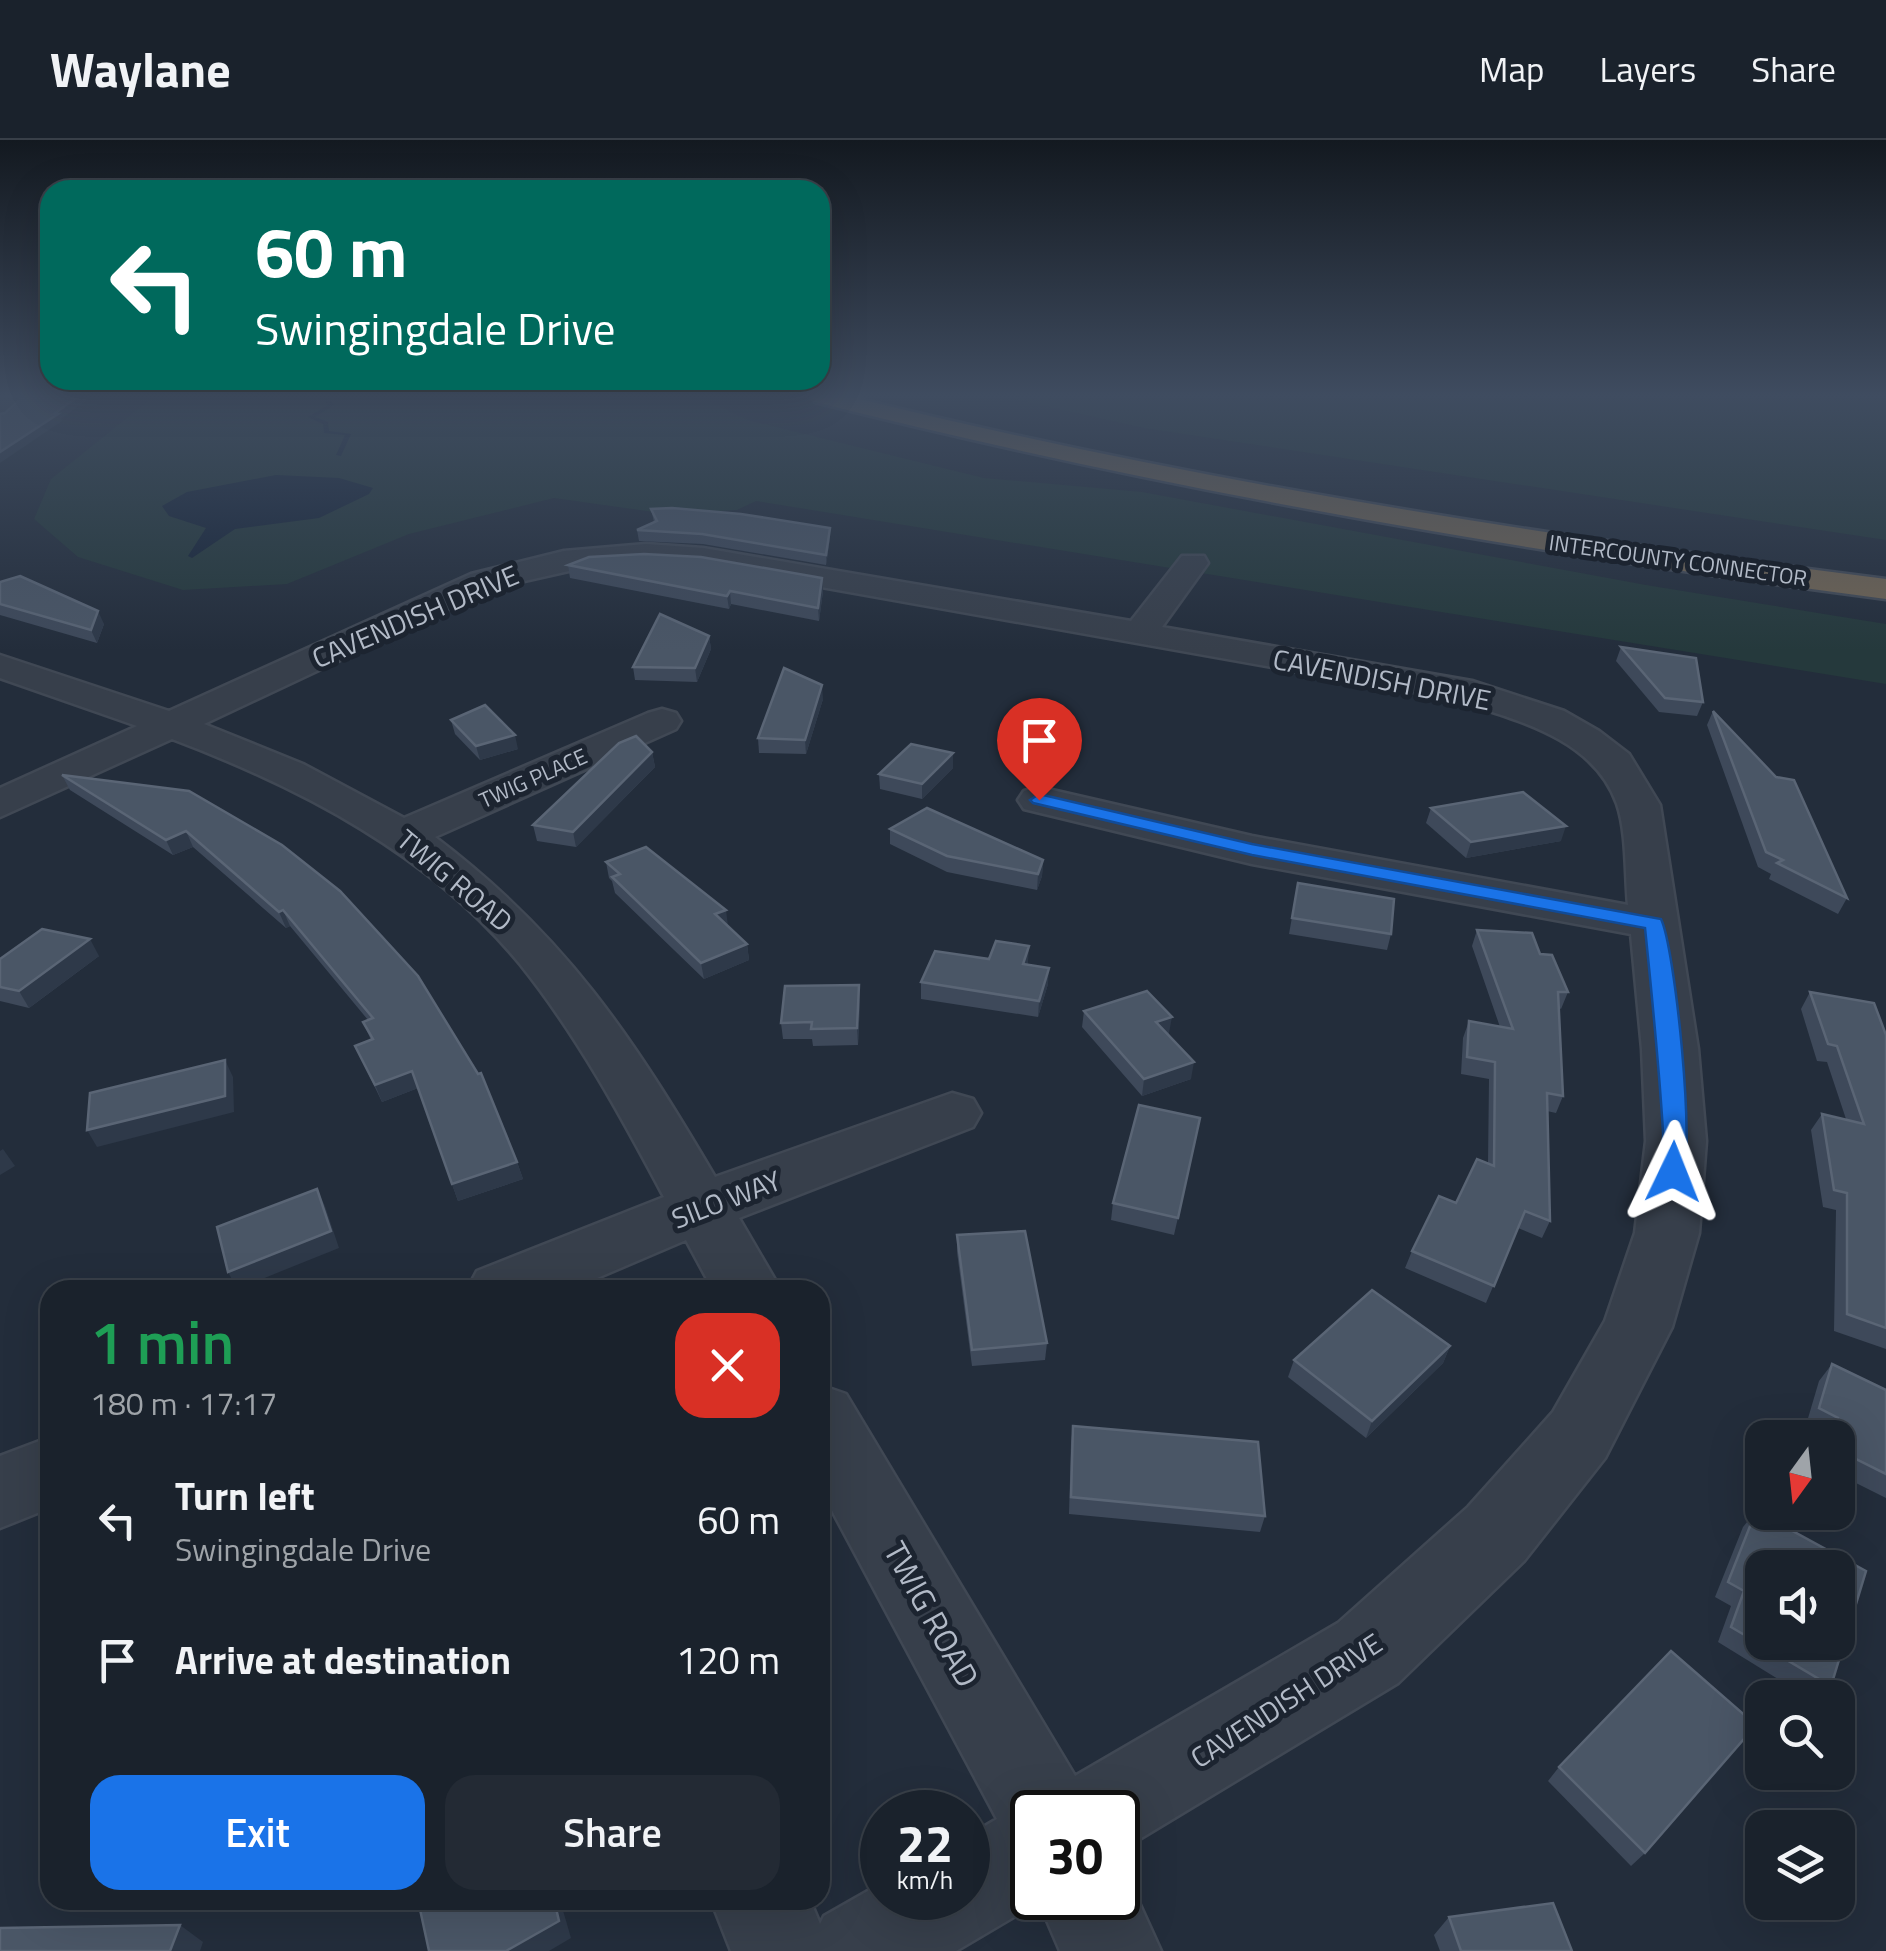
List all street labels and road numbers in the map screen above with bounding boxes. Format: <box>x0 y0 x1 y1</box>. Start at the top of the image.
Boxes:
street label: INTERCOUNTY CONNECTOR <box>1547 525 1809 595</box>
street label: CAVENDISH DRIVE <box>305 553 525 679</box>
street label: CAVENDISH DRIVE <box>1269 637 1495 721</box>
street label: TWIG PLACE <box>473 739 593 817</box>
street label: TWIG ROAD <box>388 819 522 941</box>
street label: SILO WAY <box>665 1158 787 1240</box>
street label: TWIG ROAD <box>872 1532 992 1696</box>
street label: CAVENDISH DRIVE <box>1182 1622 1390 1778</box>

